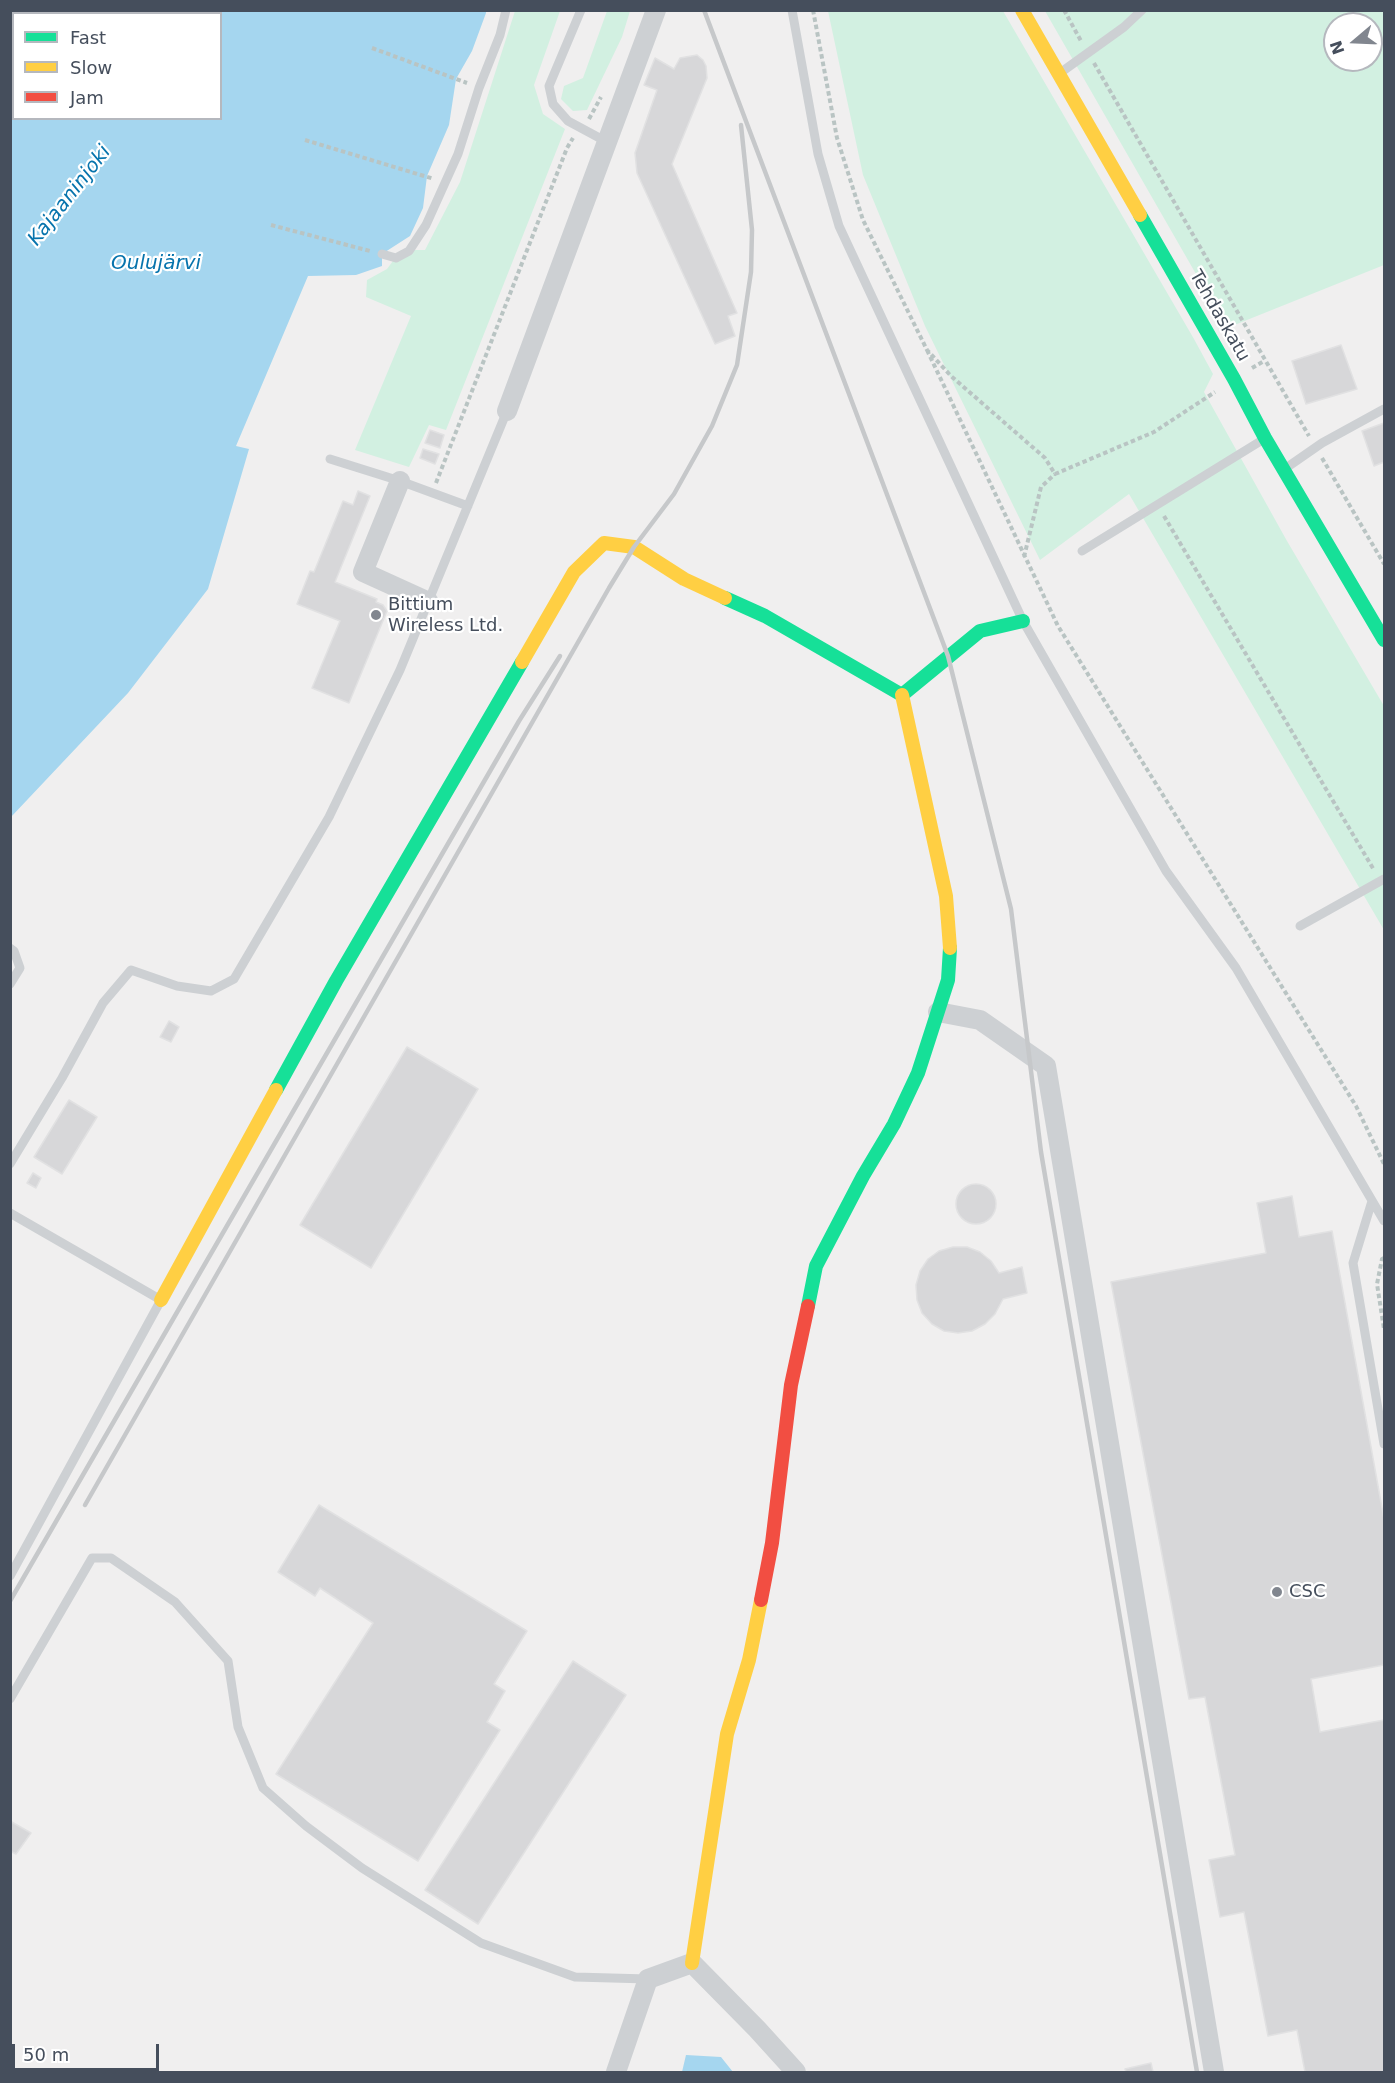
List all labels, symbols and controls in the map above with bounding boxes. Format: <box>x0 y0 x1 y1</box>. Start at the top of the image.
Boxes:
legend <box>12 12 222 120</box>
north arrow <box>1323 12 1383 72</box>
text: Fast <box>70 27 106 48</box>
text: N <box>1326 38 1349 57</box>
text: Slow <box>70 57 112 78</box>
text: Jam <box>70 87 104 108</box>
water label: Kajaaninjoki <box>23 141 117 251</box>
water label: Oulujärvi <box>111 252 201 276</box>
street label: Tehdaskatu <box>1184 266 1254 366</box>
place label: Bittium Wireless Ltd. <box>388 594 503 636</box>
marker: Bittium Wireless Ltd. <box>369 608 383 622</box>
place label: CSC <box>1289 1581 1326 1603</box>
marker: CSC <box>1270 1585 1284 1599</box>
scale bar <box>15 2032 162 2070</box>
text: 50 m <box>23 2044 69 2065</box>

